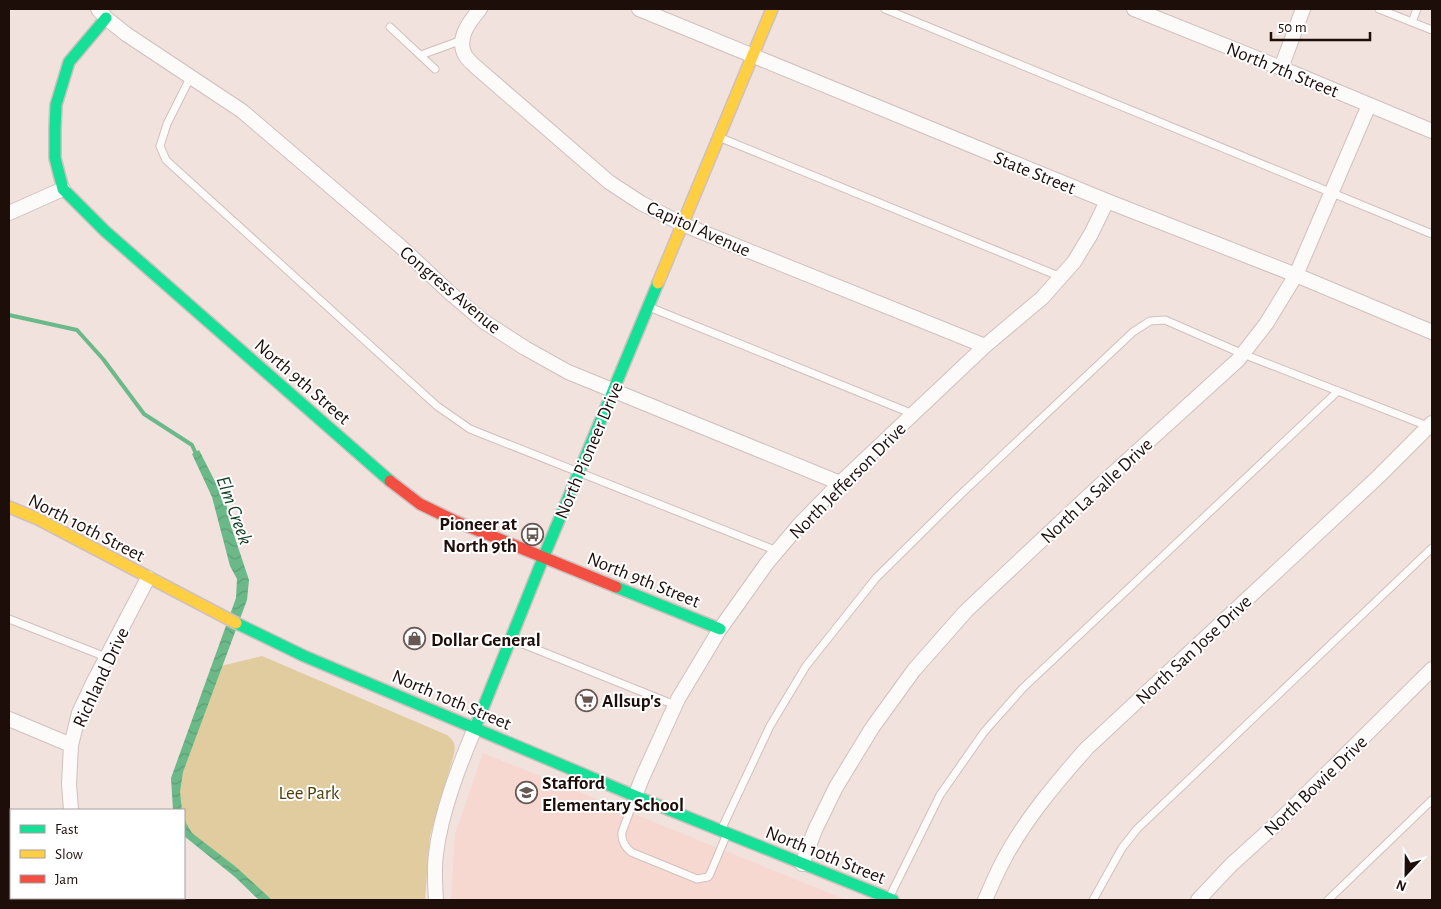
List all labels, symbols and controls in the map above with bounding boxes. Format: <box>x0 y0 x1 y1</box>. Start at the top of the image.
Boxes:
scale bar <box>1271 10 1370 42</box>
text: 50 m <box>1278 20 1307 35</box>
street label: North 7th Street <box>1224 39 1341 101</box>
street label: State Street <box>991 148 1078 198</box>
street label: Capitol Avenue <box>644 198 753 261</box>
street label: Congress Avenue <box>396 243 504 338</box>
street label: North 9th Street <box>251 336 353 429</box>
street label: North Pioneer Drive <box>552 379 627 522</box>
street label: North Jefferson Drive <box>786 419 910 543</box>
street label: North La Salle Drive <box>1038 435 1157 547</box>
water label: Elm Creek <box>212 473 256 548</box>
street label: North 10th Street <box>25 491 147 566</box>
place label: Pioneer at North 9th <box>439 515 518 556</box>
bus stop icon: Pioneer at North 9th <box>521 522 545 546</box>
street label: North 9th Street <box>584 549 702 612</box>
street label: North San Jose Drive <box>1133 592 1255 708</box>
street label: Richland Drive <box>70 625 133 731</box>
shop icon: Dollar General <box>403 627 427 651</box>
place label: Dollar General <box>431 631 541 650</box>
street label: North 10th Street <box>389 667 514 734</box>
supermarket icon: Allsup's <box>574 688 598 712</box>
place label: Allsup's <box>602 692 661 711</box>
street label: North Bowie Drive <box>1261 732 1371 840</box>
place label: Stafford Elementary School <box>542 774 684 815</box>
school or university icon: Stafford Elementary School <box>514 781 538 805</box>
park label: Lee Park <box>278 784 340 803</box>
legend <box>10 809 185 899</box>
text: Fast <box>55 822 79 837</box>
street label: North 10th Street <box>763 823 888 888</box>
text: Slow <box>55 847 83 862</box>
north arrow <box>1381 849 1431 899</box>
text: Jam <box>55 872 78 887</box>
text: N <box>1394 877 1409 893</box>

